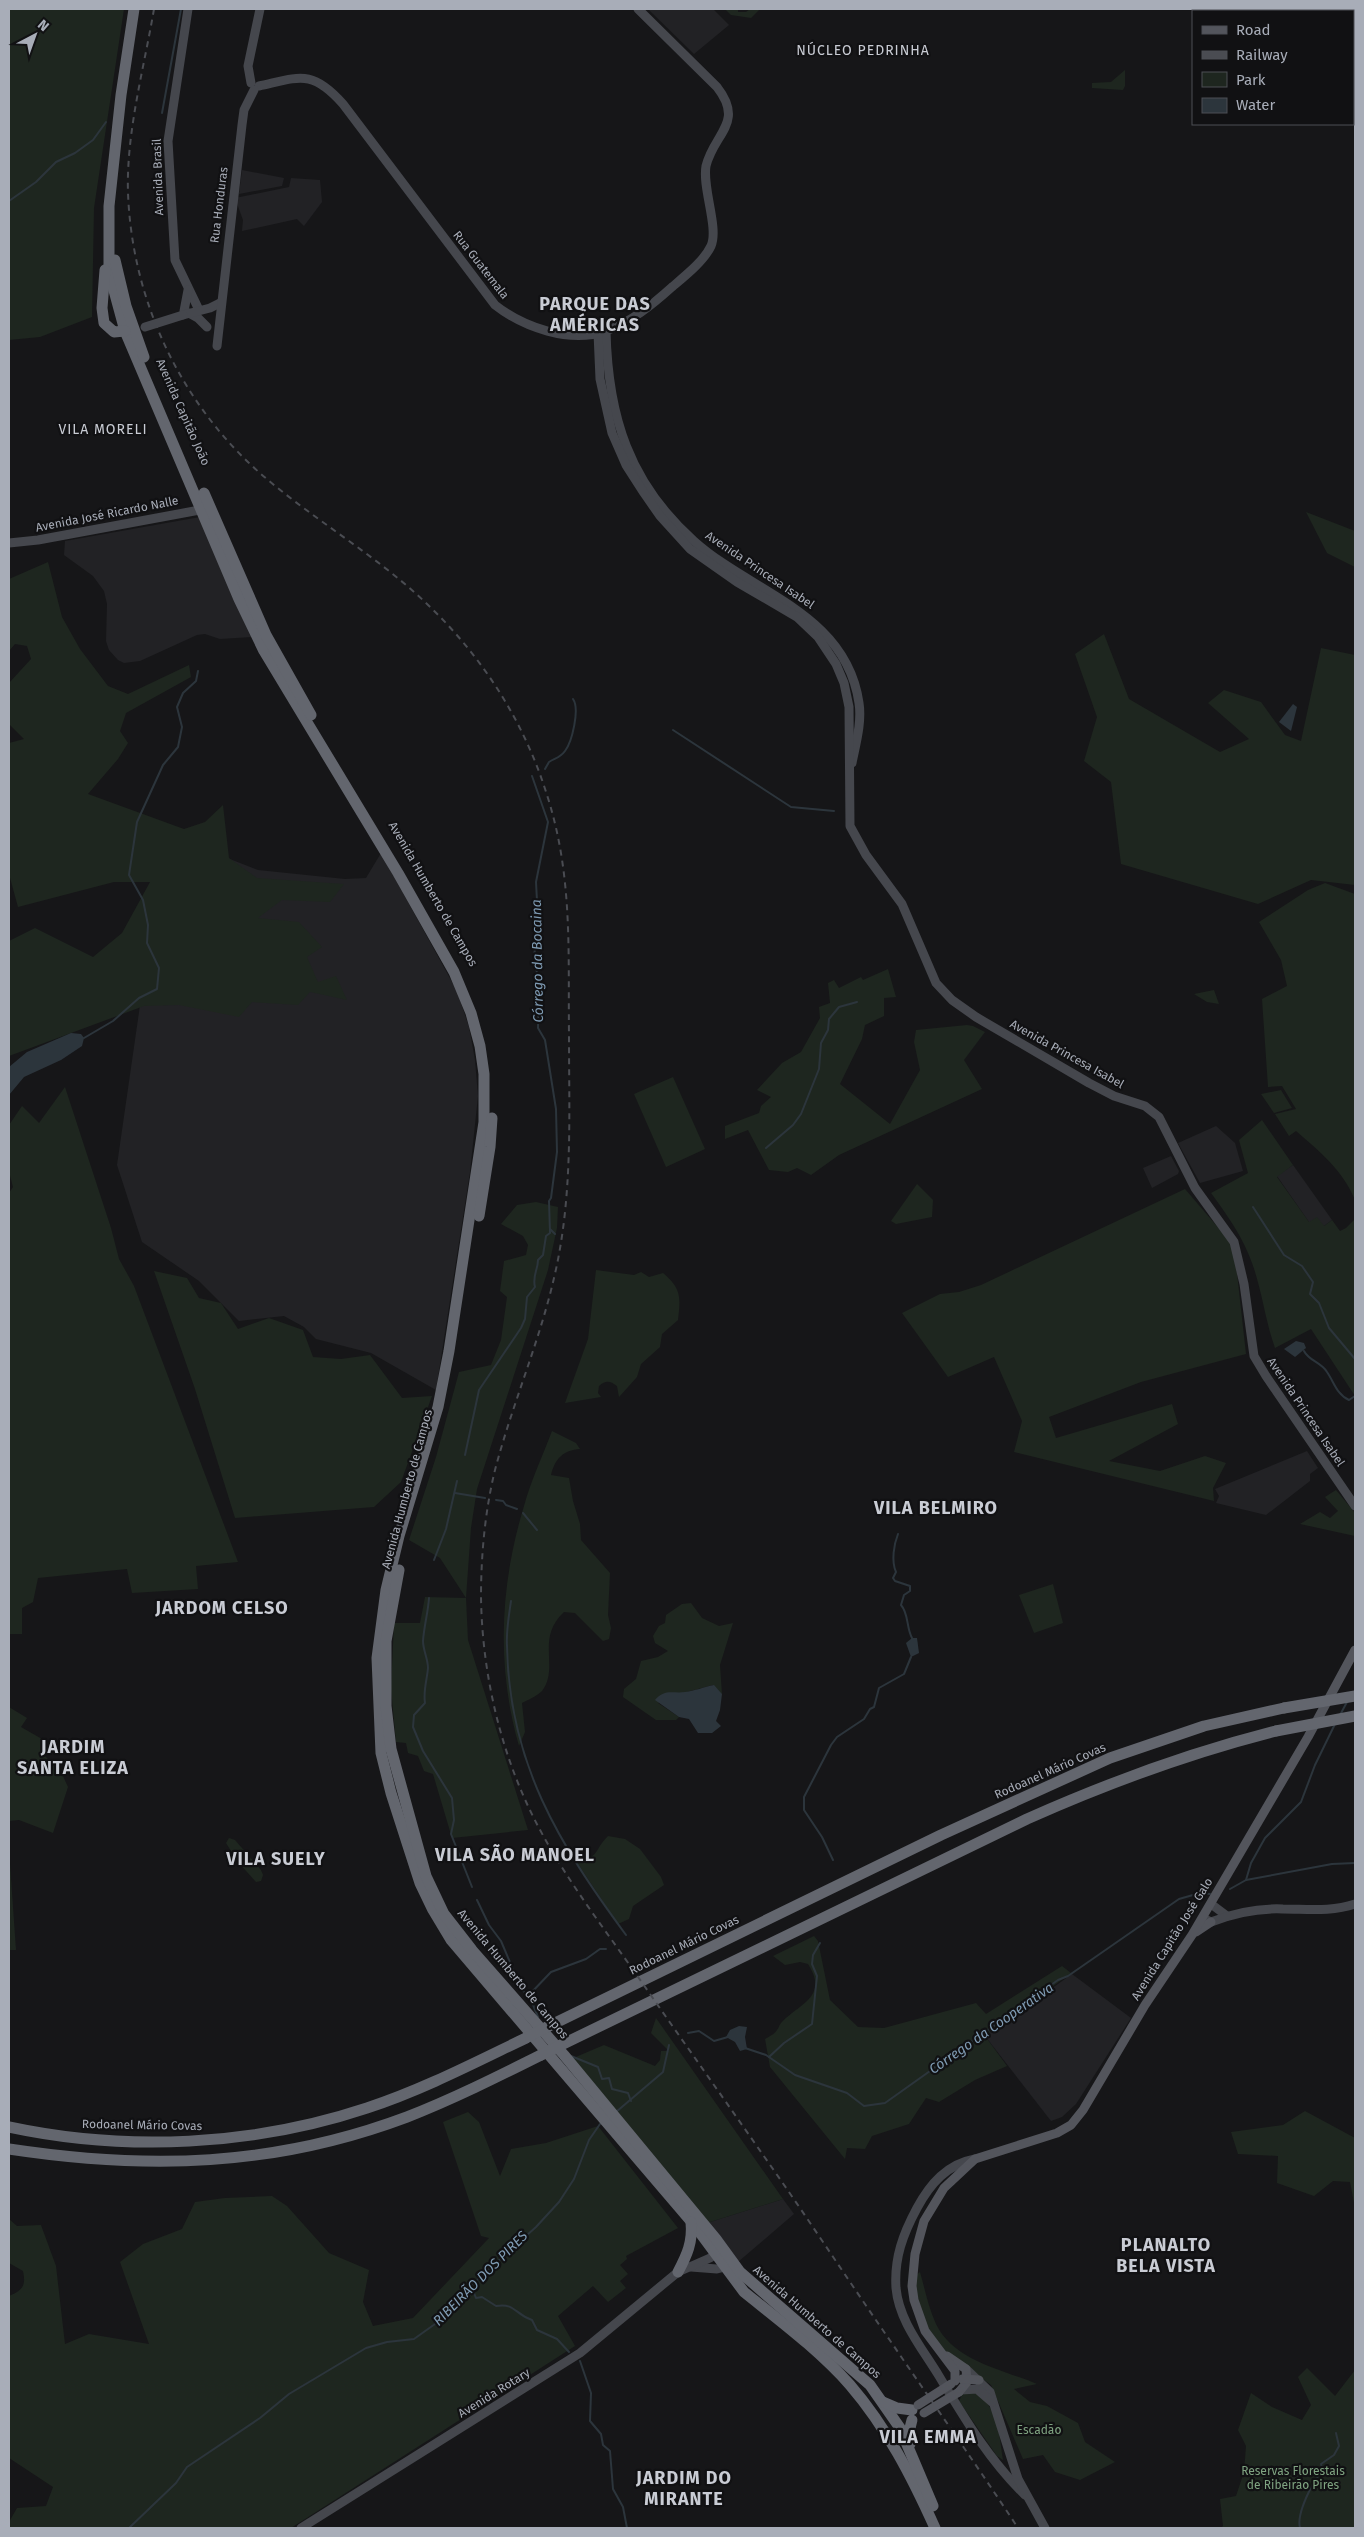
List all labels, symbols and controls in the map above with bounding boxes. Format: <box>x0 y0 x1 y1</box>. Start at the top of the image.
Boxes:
north arrow <box>10 10 60 60</box>
legend <box>1192 10 1354 125</box>
text: N <box>34 16 52 35</box>
text: Road <box>1236 21 1271 39</box>
district label: NÚCLEO PEDRINHA <box>796 41 930 59</box>
text: Railway <box>1236 46 1288 64</box>
text: Park <box>1236 71 1266 89</box>
text: Water <box>1236 96 1275 114</box>
street label: Avenida Brasil <box>150 138 166 216</box>
street label: Rua Honduras <box>207 166 231 244</box>
street label: Rua Guatemala <box>450 228 512 302</box>
district label: PARQUE DAS AMÉRICAS <box>539 293 651 336</box>
street label: Avenida Capitão João <box>153 357 213 467</box>
district label: VILA MORELI <box>58 421 148 438</box>
street label: Avenida José Ricardo Nalle <box>34 493 180 535</box>
street label: Avenida Princesa Isabel <box>703 528 818 612</box>
street label: Avenida Humberto de Campos <box>386 819 480 969</box>
water label: Córrego da Bocaina <box>528 899 547 1023</box>
street label: Avenida Princesa Isabel <box>1007 1017 1127 1091</box>
street label: Avenida Princesa Isabel <box>1264 1355 1348 1470</box>
street label: Avenida Humberto de Campos <box>379 1407 435 1570</box>
district label: VILA BELMIRO <box>873 1497 998 1519</box>
district label: JARDOM CELSO <box>154 1597 289 1619</box>
district label: JARDIM SANTA ELIZA <box>17 1736 129 1779</box>
street label: Rodoanel Mário Covas <box>992 1740 1108 1802</box>
district label: VILA SÃO MANOEL <box>434 1844 595 1866</box>
district label: VILA SUELY <box>225 1848 326 1870</box>
street label: Avenida Capitão José Galo <box>1129 1875 1215 2003</box>
street label: Avenida Humberto de Campos <box>455 1906 572 2042</box>
street label: Rodoanel Mário Covas <box>627 1912 741 1978</box>
water label: Córrego da Cooperativa <box>926 1979 1057 2078</box>
street label: Rodoanel Mário Covas <box>82 2117 203 2133</box>
water label: RIBEIRÃO DOS PIRES <box>429 2227 532 2329</box>
district label: PLANALTO BELA VISTA <box>1116 2234 1216 2277</box>
street label: Avenida Humberto de Campos <box>750 2263 884 2382</box>
street label: Avenida Rotary <box>456 2365 533 2421</box>
park label: Escadão <box>1017 2423 1061 2437</box>
district label: VILA EMMA <box>878 2426 977 2448</box>
park label: Reservas Florestais de Ribeirão Pires <box>1241 2464 1345 2492</box>
district label: JARDIM DO MIRANTE <box>635 2467 732 2510</box>

